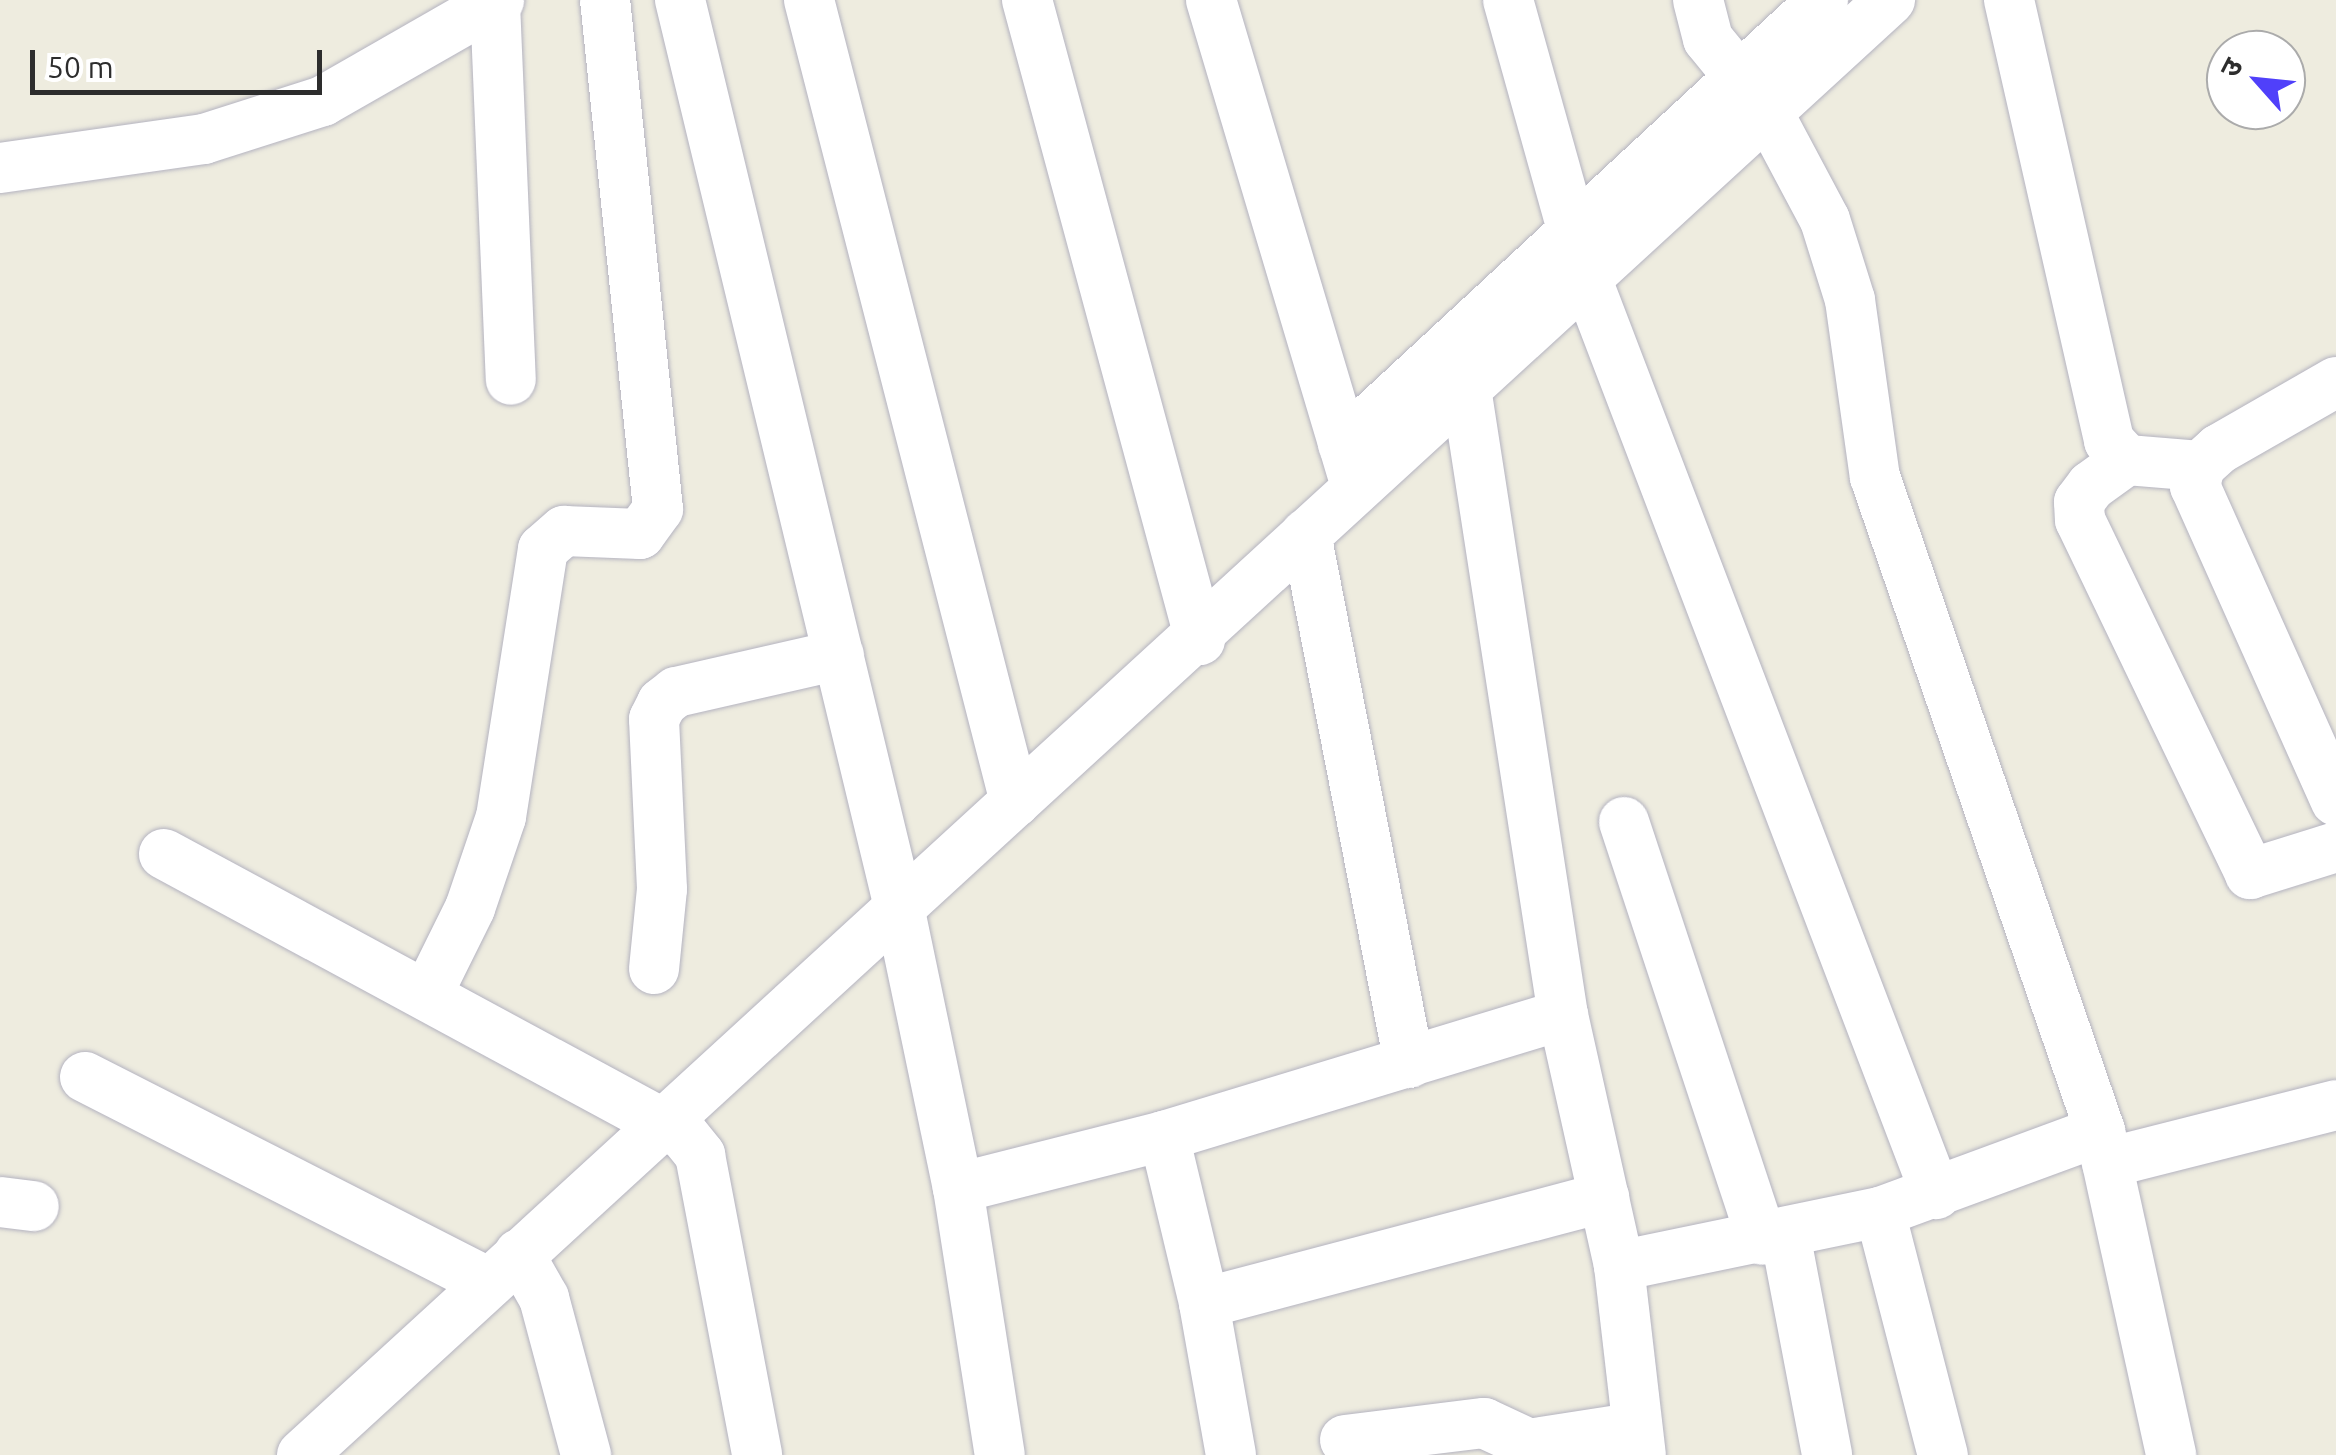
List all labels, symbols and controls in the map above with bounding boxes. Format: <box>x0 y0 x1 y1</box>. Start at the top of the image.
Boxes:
scale bar <box>35 30 328 92</box>
north arrow <box>2206 30 2306 130</box>
text: 50 m <box>47 50 114 84</box>
text: उ <box>2213 53 2248 81</box>

